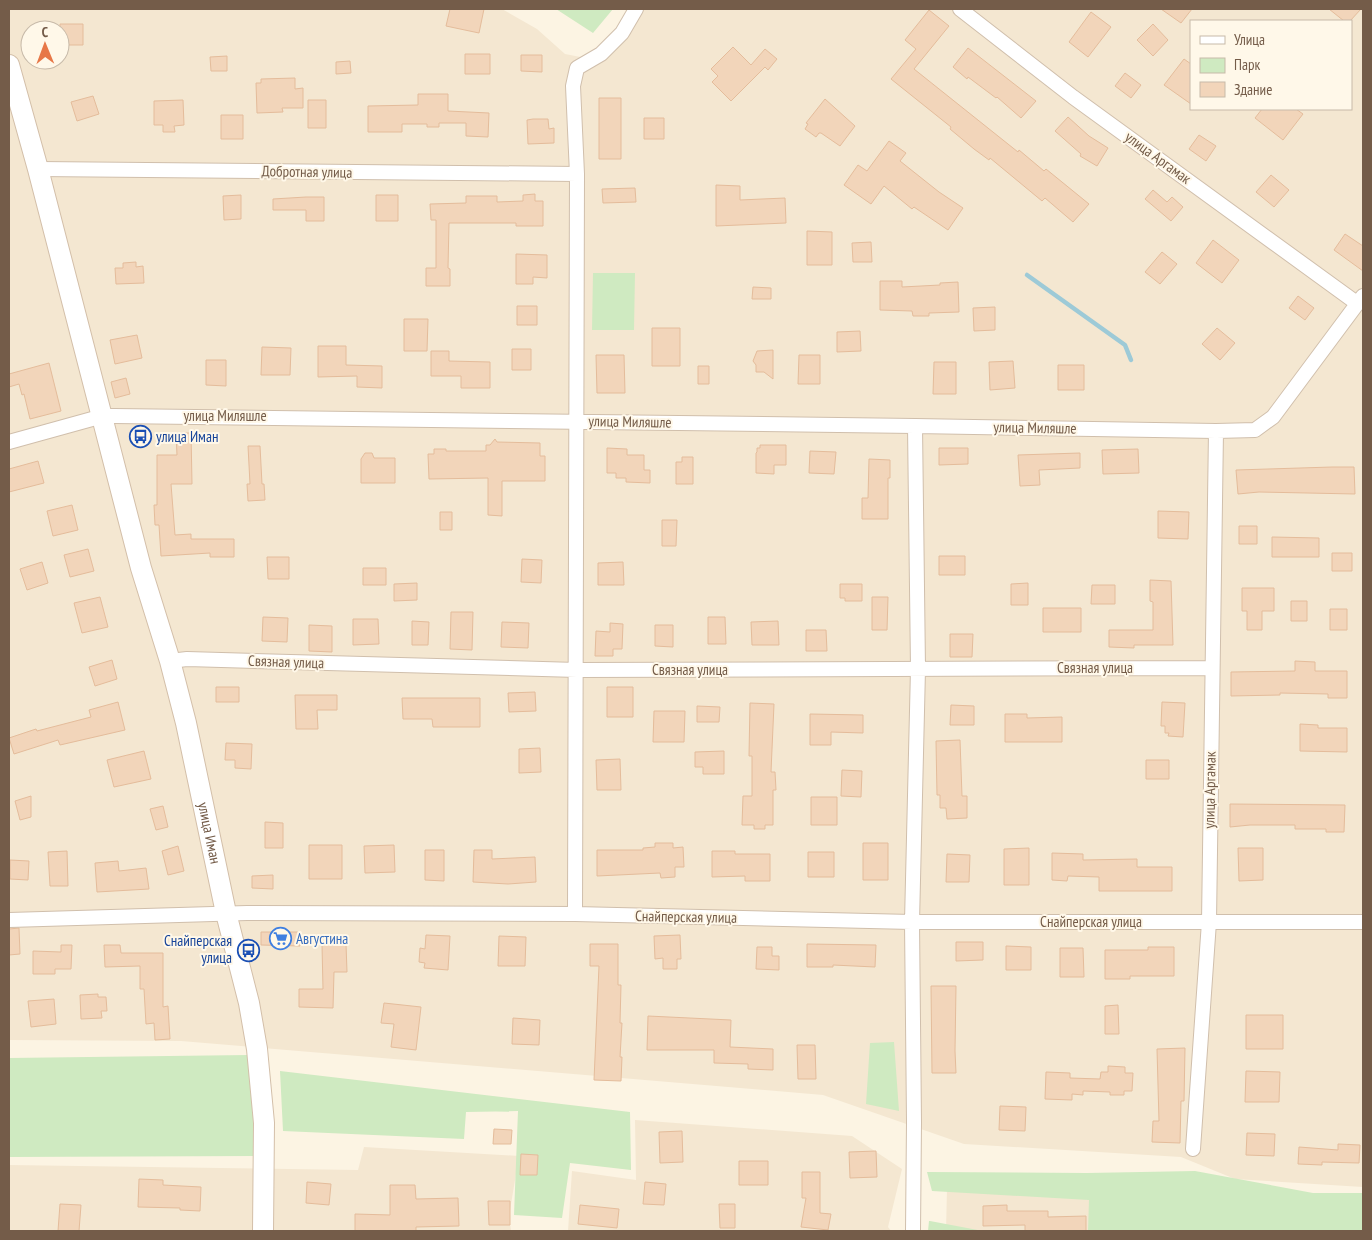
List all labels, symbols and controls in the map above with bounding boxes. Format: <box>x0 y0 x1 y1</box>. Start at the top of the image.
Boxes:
north arrow <box>20 20 70 70</box>
legend <box>1190 20 1352 110</box>
text: С <box>41 23 49 41</box>
text: Улица <box>1234 30 1265 49</box>
text: Парк <box>1234 55 1260 74</box>
text: Здание <box>1234 80 1272 99</box>
street label: улица Аргамак <box>1121 127 1195 188</box>
street label: Добротная улица <box>262 161 352 182</box>
street label: улица Миляшле <box>183 406 267 425</box>
street label: улица Миляшле <box>588 411 672 432</box>
street label: улица Миляшле <box>993 417 1077 438</box>
bus stop icon: улица Иман <box>128 425 152 449</box>
place label: улица Иман <box>156 427 218 446</box>
street label: Связная улица <box>248 651 324 672</box>
street label: Связная улица <box>1057 658 1133 677</box>
street label: Связная улица <box>652 660 728 679</box>
street label: улица Аргамак <box>1199 751 1220 829</box>
street label: улица Иман <box>194 800 225 866</box>
street label: Снайперская улица <box>635 906 737 927</box>
street label: Снайперская улица <box>1040 912 1142 931</box>
supermarket icon: Августина <box>268 927 292 951</box>
place label: Августина <box>296 929 348 948</box>
place label: Снайперская улица <box>164 931 232 967</box>
bus stop icon: Снайперская улица <box>236 938 260 962</box>

